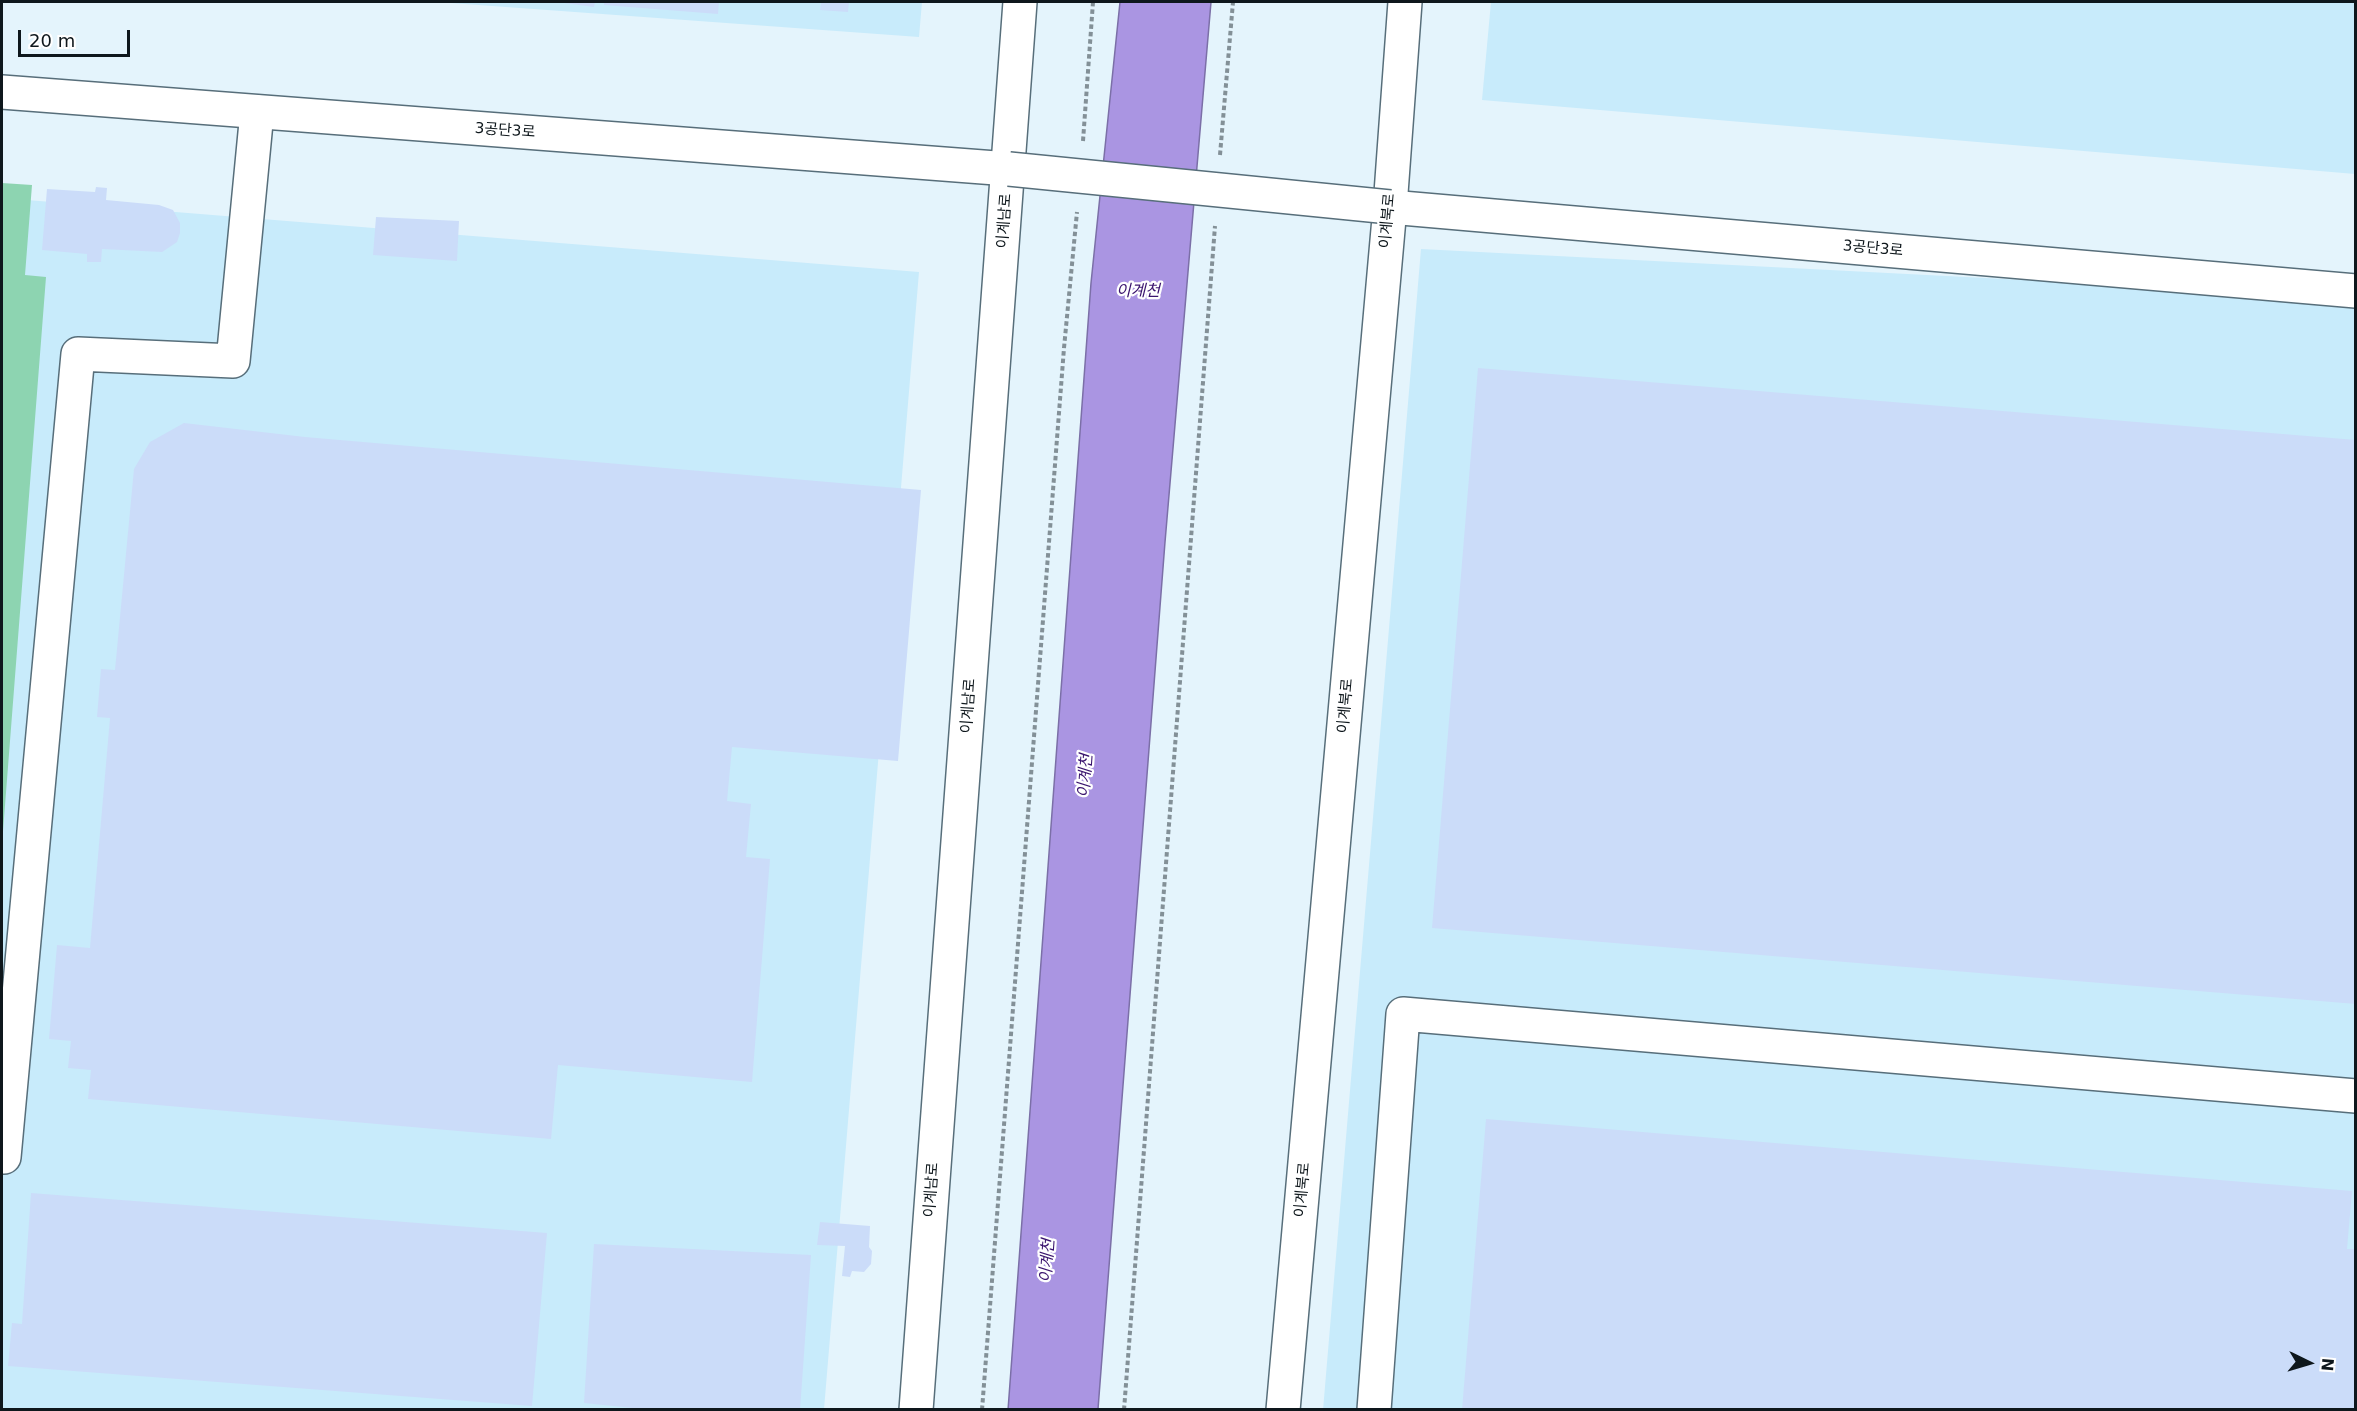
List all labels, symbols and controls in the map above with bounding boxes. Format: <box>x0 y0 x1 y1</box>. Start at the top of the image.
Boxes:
scale bar <box>21 18 134 56</box>
text: 20 m <box>29 30 75 51</box>
street label: 3공단3로 <box>474 120 536 142</box>
street label: 이계남로 <box>994 193 1016 249</box>
street label: 이계북로 <box>1377 193 1399 249</box>
street label: 3공단3로 <box>1842 237 1904 261</box>
water label: 이계천 <box>1116 282 1160 302</box>
street label: 이계남로 <box>958 678 980 734</box>
street label: 이계북로 <box>1335 678 1357 734</box>
water label: 이계천 <box>1075 753 1097 799</box>
street label: 이계남로 <box>921 1162 943 1218</box>
street label: 이계북로 <box>1292 1162 1314 1218</box>
water label: 이계천 <box>1037 1238 1059 1284</box>
north arrow <box>2279 1333 2339 1393</box>
text: N <box>2317 1357 2337 1372</box>

